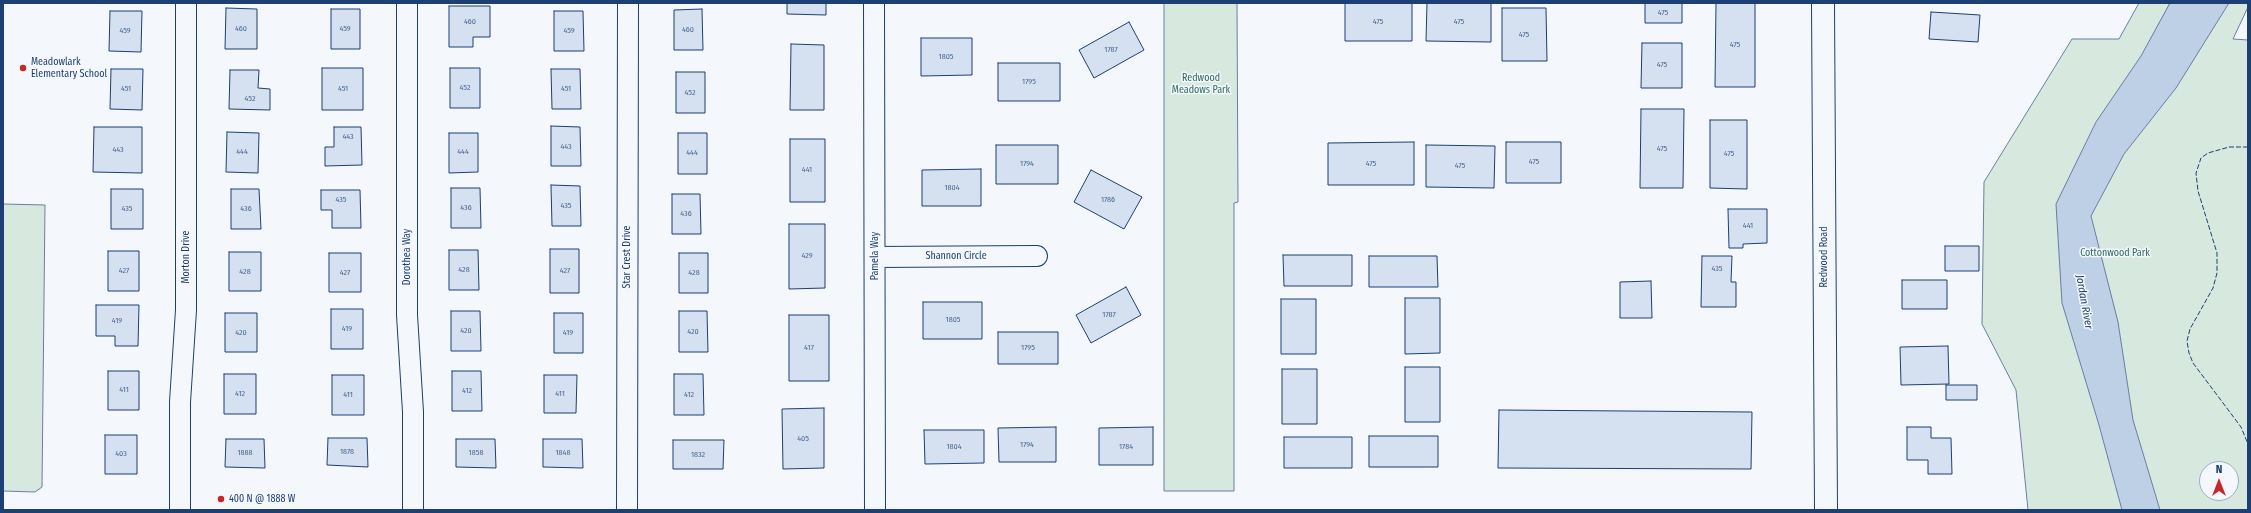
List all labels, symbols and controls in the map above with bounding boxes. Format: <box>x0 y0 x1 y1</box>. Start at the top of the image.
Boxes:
house number: 475 <box>1658 8 1668 18</box>
house number: 460 <box>464 17 476 27</box>
house number: 475 <box>1373 17 1383 27</box>
house number: 475 <box>1454 17 1464 27</box>
house number: 460 <box>235 24 247 34</box>
house number: 459 <box>339 24 351 34</box>
house number: 460 <box>682 25 694 35</box>
house number: 459 <box>119 26 131 36</box>
house number: 459 <box>563 26 575 36</box>
house number: 475 <box>1519 30 1529 40</box>
house number: 475 <box>1730 40 1740 50</box>
house number: 1787 <box>1104 45 1118 55</box>
house number: 1805 <box>939 52 953 62</box>
place label: Meadowlark Elementary School <box>31 56 107 80</box>
house number: 475 <box>1657 60 1667 70</box>
marker: Meadowlark Elementary School <box>18 63 28 73</box>
park label: Redwood Meadows Park <box>1172 72 1230 96</box>
house number: 1795 <box>1022 77 1036 87</box>
house number: 452 <box>460 83 470 93</box>
house number: 451 <box>121 84 131 94</box>
house number: 451 <box>338 84 348 94</box>
house number: 451 <box>561 84 571 94</box>
house number: 452 <box>685 88 695 98</box>
house number: 452 <box>245 94 255 104</box>
house number: 443 <box>342 132 354 142</box>
house number: 443 <box>560 142 572 152</box>
house number: 475 <box>1657 144 1667 154</box>
house number: 443 <box>112 145 124 155</box>
house number: 444 <box>236 147 248 157</box>
house number: 444 <box>457 147 469 157</box>
house number: 444 <box>686 148 698 158</box>
house number: 475 <box>1724 149 1734 159</box>
house number: 475 <box>1529 157 1539 167</box>
house number: 1794 <box>1020 159 1034 169</box>
house number: 475 <box>1366 159 1376 169</box>
house number: 475 <box>1455 161 1465 171</box>
house number: 441 <box>802 165 812 175</box>
house number: 1804 <box>944 183 960 193</box>
house number: 435 <box>335 195 347 205</box>
house number: 1786 <box>1101 195 1115 205</box>
house number: 435 <box>560 201 572 211</box>
house number: 436 <box>460 203 472 213</box>
house number: 435 <box>121 204 133 214</box>
house number: 436 <box>240 204 252 214</box>
house number: 436 <box>680 209 692 219</box>
house number: 441 <box>1743 221 1753 231</box>
street label: Star Crest Drive <box>621 225 633 289</box>
street label: Redwood Road <box>1818 226 1830 288</box>
street label: Dorothea Way <box>401 229 413 285</box>
street label: Morton Drive <box>180 230 192 284</box>
street label: Pamela Way <box>869 232 881 280</box>
park label: Cottonwood Park <box>2080 247 2150 259</box>
street label: Shannon Circle <box>925 250 987 262</box>
house number: 429 <box>801 251 813 261</box>
house number: 435 <box>1711 264 1723 274</box>
house number: 428 <box>458 265 470 275</box>
house number: 427 <box>119 266 129 276</box>
house number: 427 <box>560 266 570 276</box>
house number: 428 <box>239 267 251 277</box>
house number: 427 <box>340 268 350 278</box>
house number: 428 <box>688 268 700 278</box>
water label: Jordan River <box>2073 274 2095 330</box>
house number: 1787 <box>1102 310 1116 320</box>
house number: 1805 <box>946 315 960 325</box>
house number: 419 <box>112 316 122 326</box>
house number: 419 <box>342 324 352 334</box>
house number: 420 <box>460 326 472 336</box>
house number: 420 <box>687 327 699 337</box>
house number: 420 <box>235 328 247 338</box>
house number: 419 <box>563 328 573 338</box>
house number: 417 <box>804 343 814 353</box>
house number: 1795 <box>1021 343 1035 353</box>
house number: 411 <box>119 385 129 395</box>
house number: 412 <box>462 386 472 396</box>
house number: 412 <box>235 389 245 399</box>
house number: 411 <box>555 389 565 399</box>
house number: 411 <box>343 390 353 400</box>
house number: 412 <box>684 390 694 400</box>
house number: 405 <box>797 434 809 444</box>
house number: 1794 <box>1020 440 1034 450</box>
house number: 1804 <box>946 442 962 452</box>
house number: 1784 <box>1119 442 1133 452</box>
house number: 1878 <box>340 447 354 457</box>
house number: 1888 <box>237 448 253 458</box>
house number: 1858 <box>469 448 483 458</box>
house number: 1848 <box>556 448 570 458</box>
house number: 403 <box>115 449 127 459</box>
house number: 1832 <box>691 450 705 460</box>
north arrow <box>2199 461 2239 501</box>
text: N <box>2216 463 2222 476</box>
place label: 400 N @ 1888 W <box>229 493 295 505</box>
marker: 400 N @ 1888 W <box>216 494 226 504</box>

